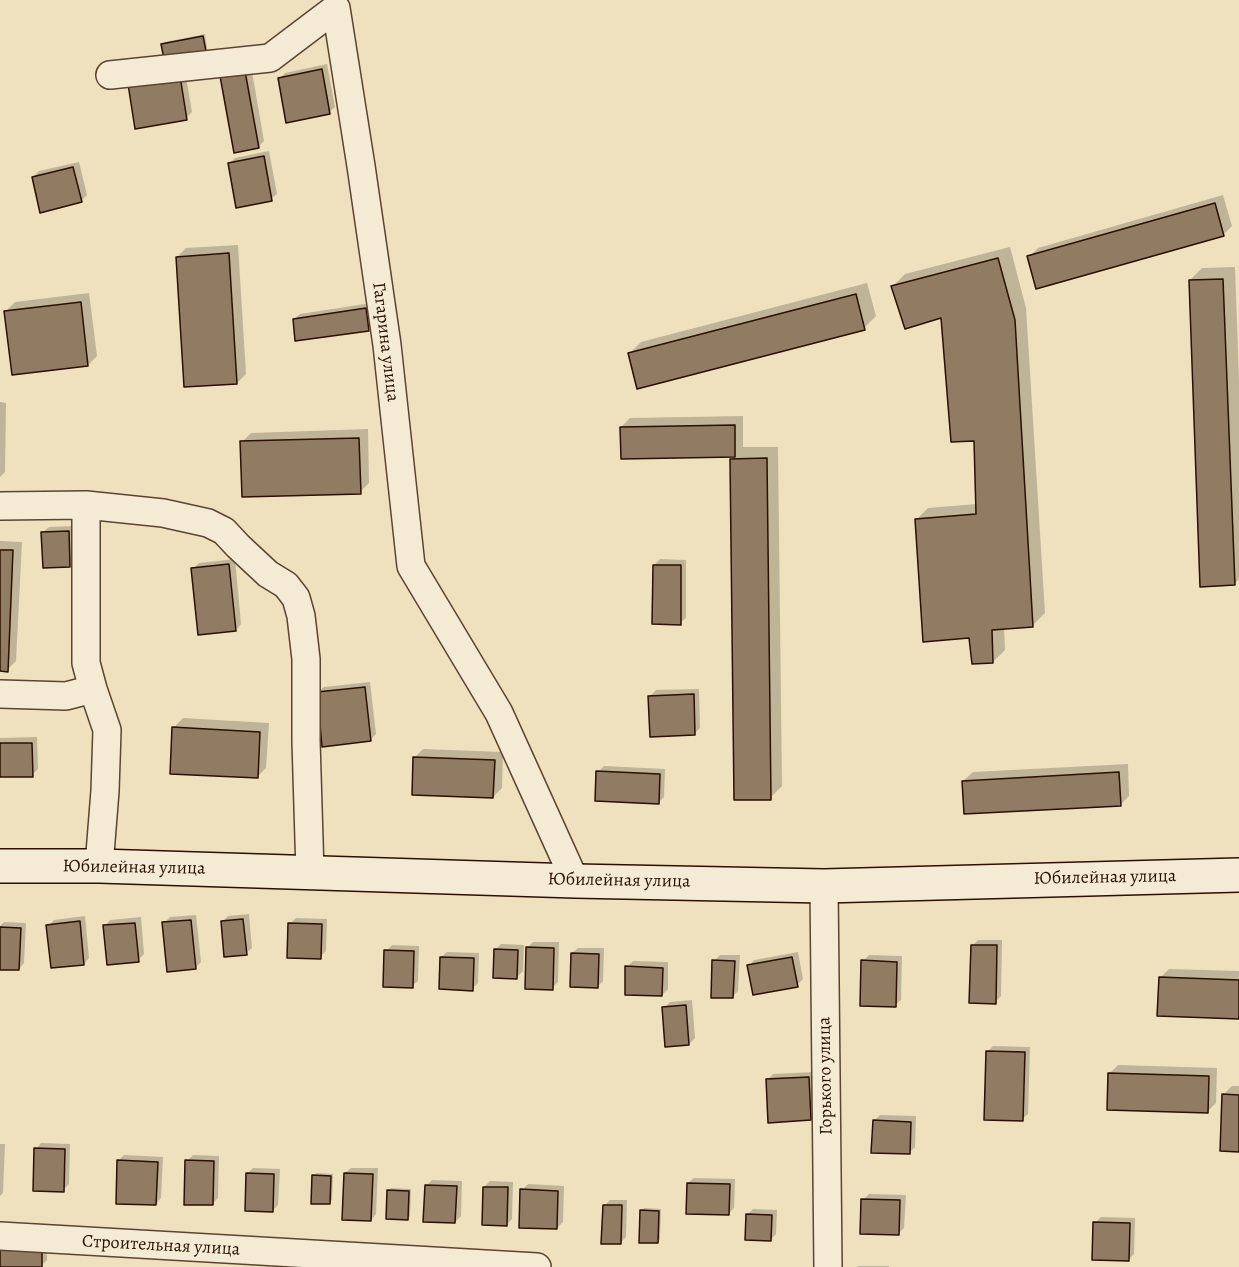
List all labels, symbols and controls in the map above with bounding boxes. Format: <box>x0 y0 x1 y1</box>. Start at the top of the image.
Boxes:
street label: Гагарина улица <box>367 281 403 403</box>
street label: Юбилейная улица <box>62 856 206 880</box>
street label: Юбилейная улица <box>1033 866 1177 890</box>
street label: Юбилейная улица <box>547 869 691 893</box>
street label: Горького улица <box>814 1017 838 1135</box>
street label: Строительная улица <box>81 1231 241 1261</box>

